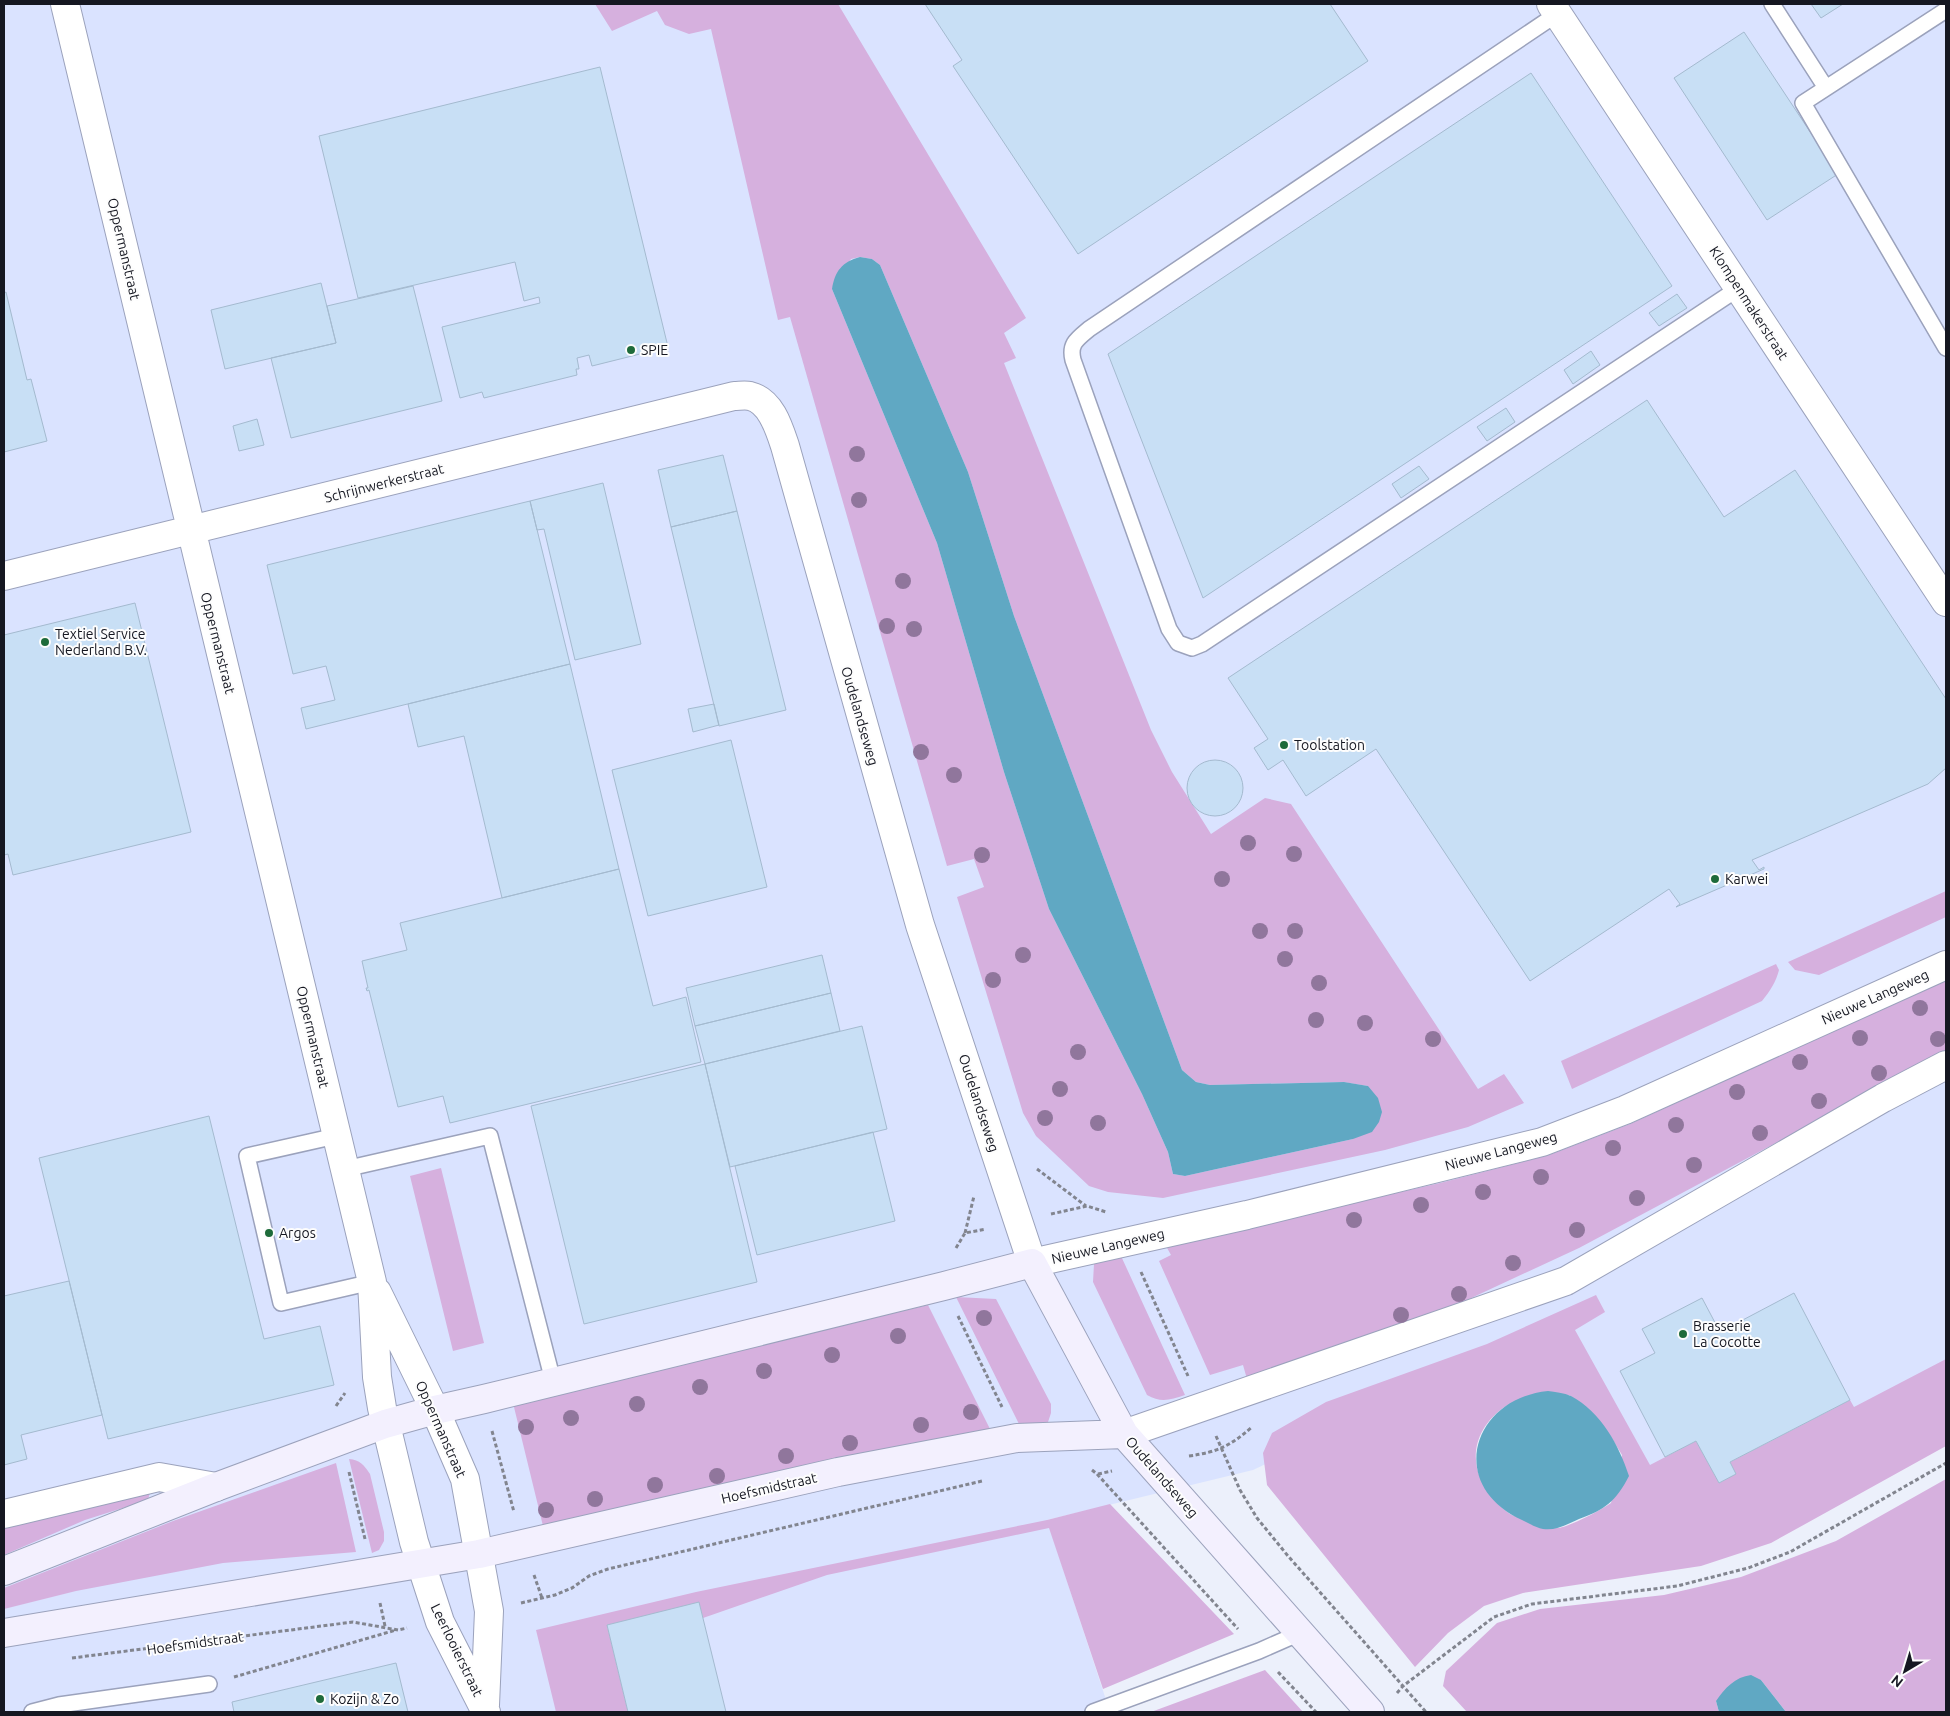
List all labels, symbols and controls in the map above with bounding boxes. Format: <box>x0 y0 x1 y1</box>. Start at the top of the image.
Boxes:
street label: Oppermanstraat <box>104 196 144 302</box>
street label: Klompenmakerstraat <box>1706 243 1792 363</box>
place label: SPIE <box>641 342 668 358</box>
marker: SPIE <box>625 344 637 356</box>
street label: Schrijnwerkerstraat <box>323 460 446 506</box>
street label: Oppermanstraat <box>198 590 238 696</box>
place label: Textiel Service Nederland B.V. <box>55 626 147 658</box>
marker: Textiel Service Nederland B.V. <box>39 636 51 648</box>
street label: Oudelandseweg <box>838 665 882 767</box>
place label: Toolstation <box>1294 737 1365 753</box>
marker: Toolstation <box>1278 739 1290 751</box>
place label: Karwei <box>1725 871 1768 887</box>
marker: Karwei <box>1709 873 1721 885</box>
street label: Nieuwe Langeweg <box>1819 966 1931 1028</box>
street label: Oppermanstraat <box>293 984 333 1090</box>
street label: Oudelandseweg <box>956 1052 1002 1154</box>
street label: Nieuwe Langeweg <box>1443 1128 1559 1174</box>
place label: Argos <box>279 1225 316 1241</box>
street label: Nieuwe Langeweg <box>1050 1225 1166 1267</box>
marker: Argos <box>263 1227 275 1239</box>
place label: Brasserie La Cocotte <box>1693 1318 1761 1350</box>
marker: Brasserie La Cocotte <box>1677 1328 1689 1340</box>
street label: Oppermanstraat <box>412 1378 470 1480</box>
street label: Oudelandseweg <box>1122 1433 1202 1521</box>
street label: Hoefsmidstraat <box>720 1469 819 1507</box>
street label: Leerlooierstraat <box>428 1601 487 1699</box>
street label: Hoefsmidstraat <box>146 1628 245 1658</box>
north arrow <box>1880 1646 1930 1696</box>
text: N <box>1888 1672 1906 1691</box>
place label: Kozijn & Zo <box>330 1691 399 1707</box>
marker: Kozijn & Zo <box>314 1693 326 1705</box>

